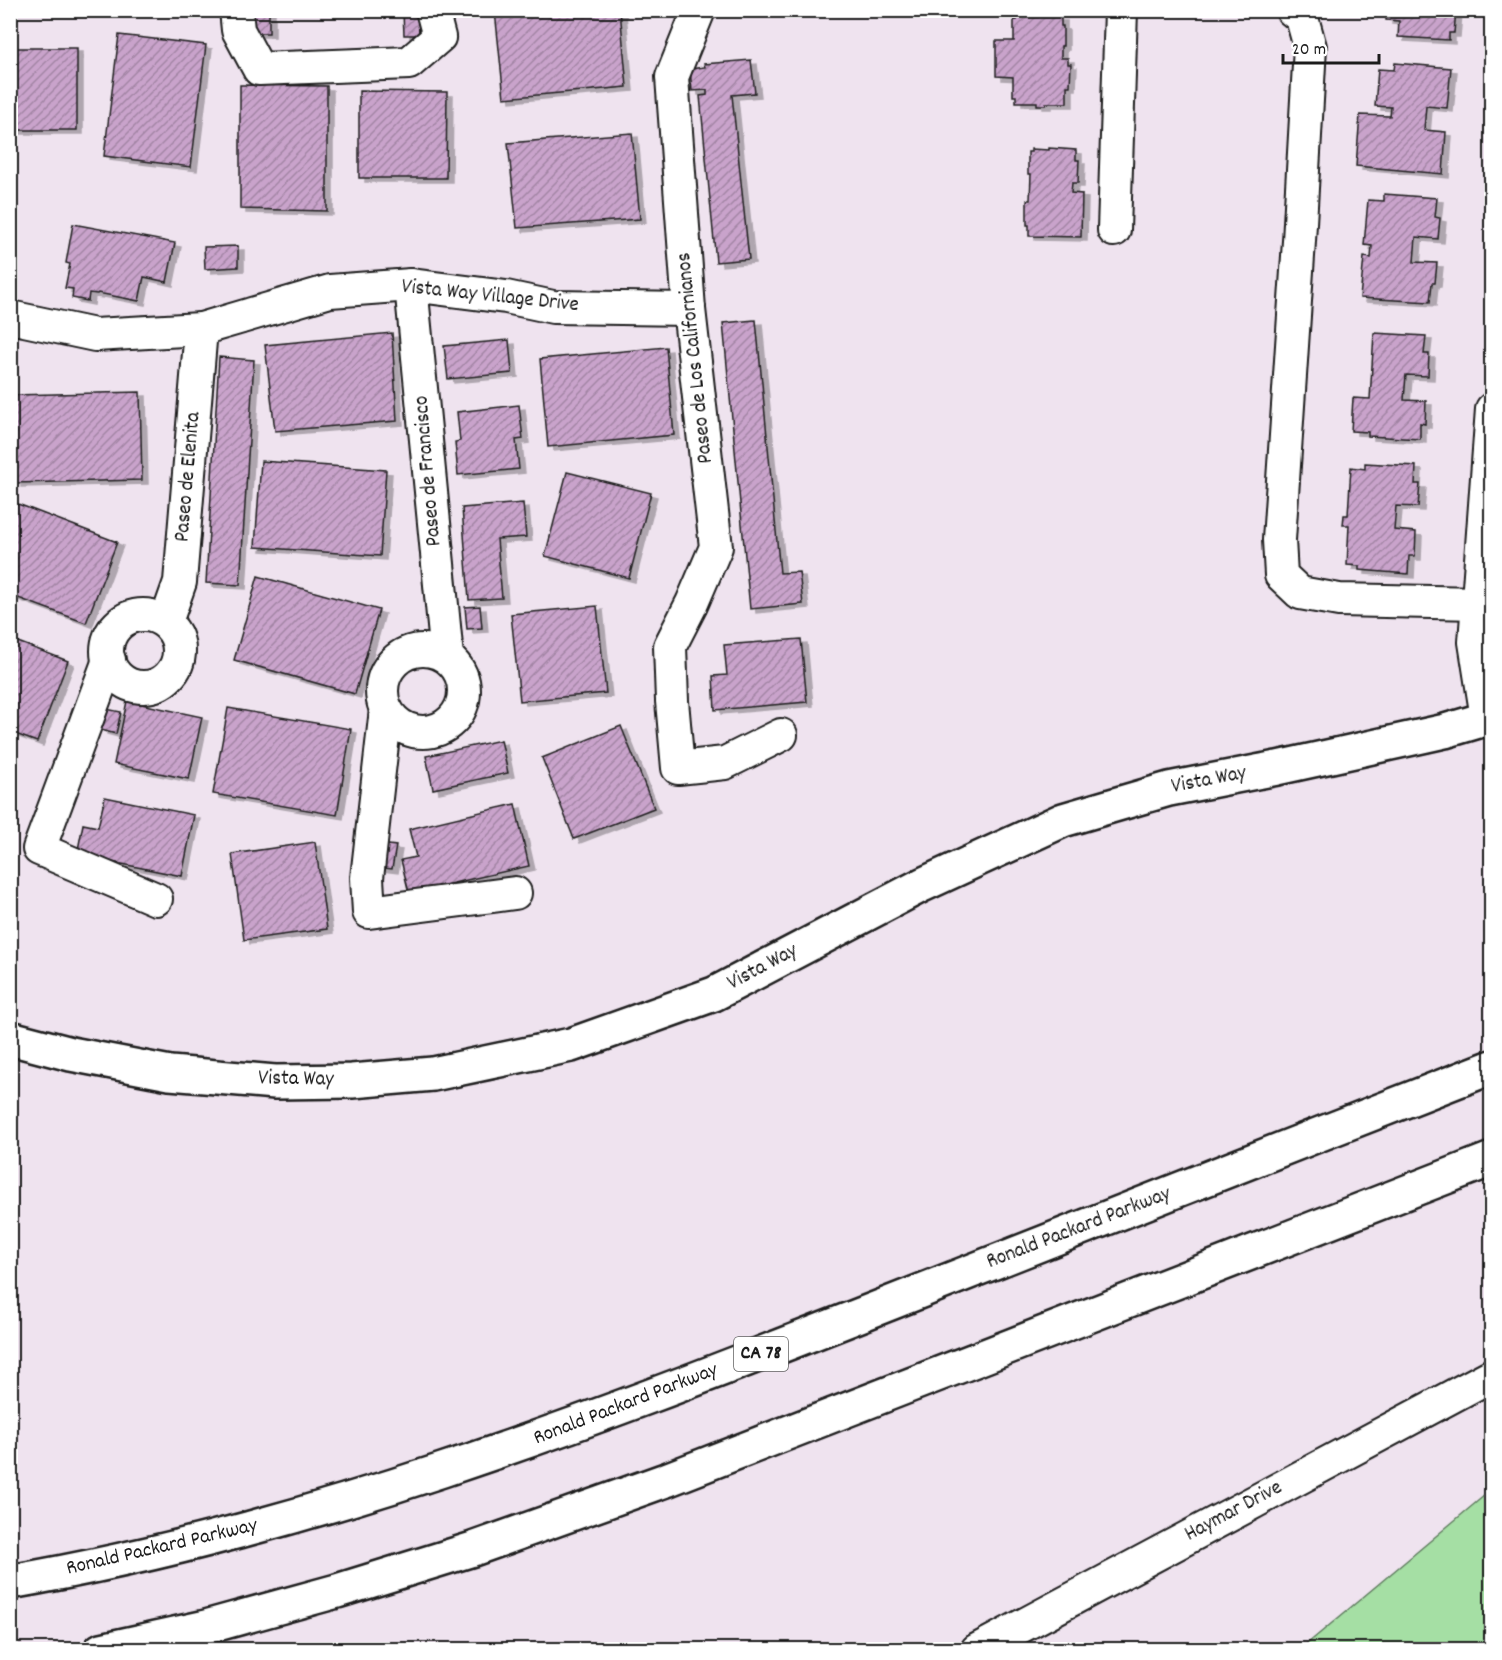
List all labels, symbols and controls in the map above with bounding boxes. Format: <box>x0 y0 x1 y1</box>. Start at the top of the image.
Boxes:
scale bar <box>1283 27 1379 65</box>
text: 20 m <box>1292 38 1326 63</box>
street label: Paseo de Los Californianos <box>670 251 722 465</box>
street label: Vista Way Village Drive <box>400 273 580 321</box>
street label: Paseo de Francisco <box>407 394 451 548</box>
street label: Paseo de Elenita <box>168 410 210 543</box>
street label: Vista Way <box>1169 759 1249 803</box>
street label: Vista Way <box>723 937 804 999</box>
street label: Vista Way <box>258 1064 335 1096</box>
street label: Ronald Packard Parkway <box>983 1180 1176 1278</box>
road number: CA 78 <box>734 1337 788 1371</box>
street label: Ronald Packard Parkway <box>530 1356 723 1454</box>
street label: Haymar Drive <box>1180 1474 1288 1550</box>
street label: Ronald Packard Parkway <box>64 1511 261 1585</box>

